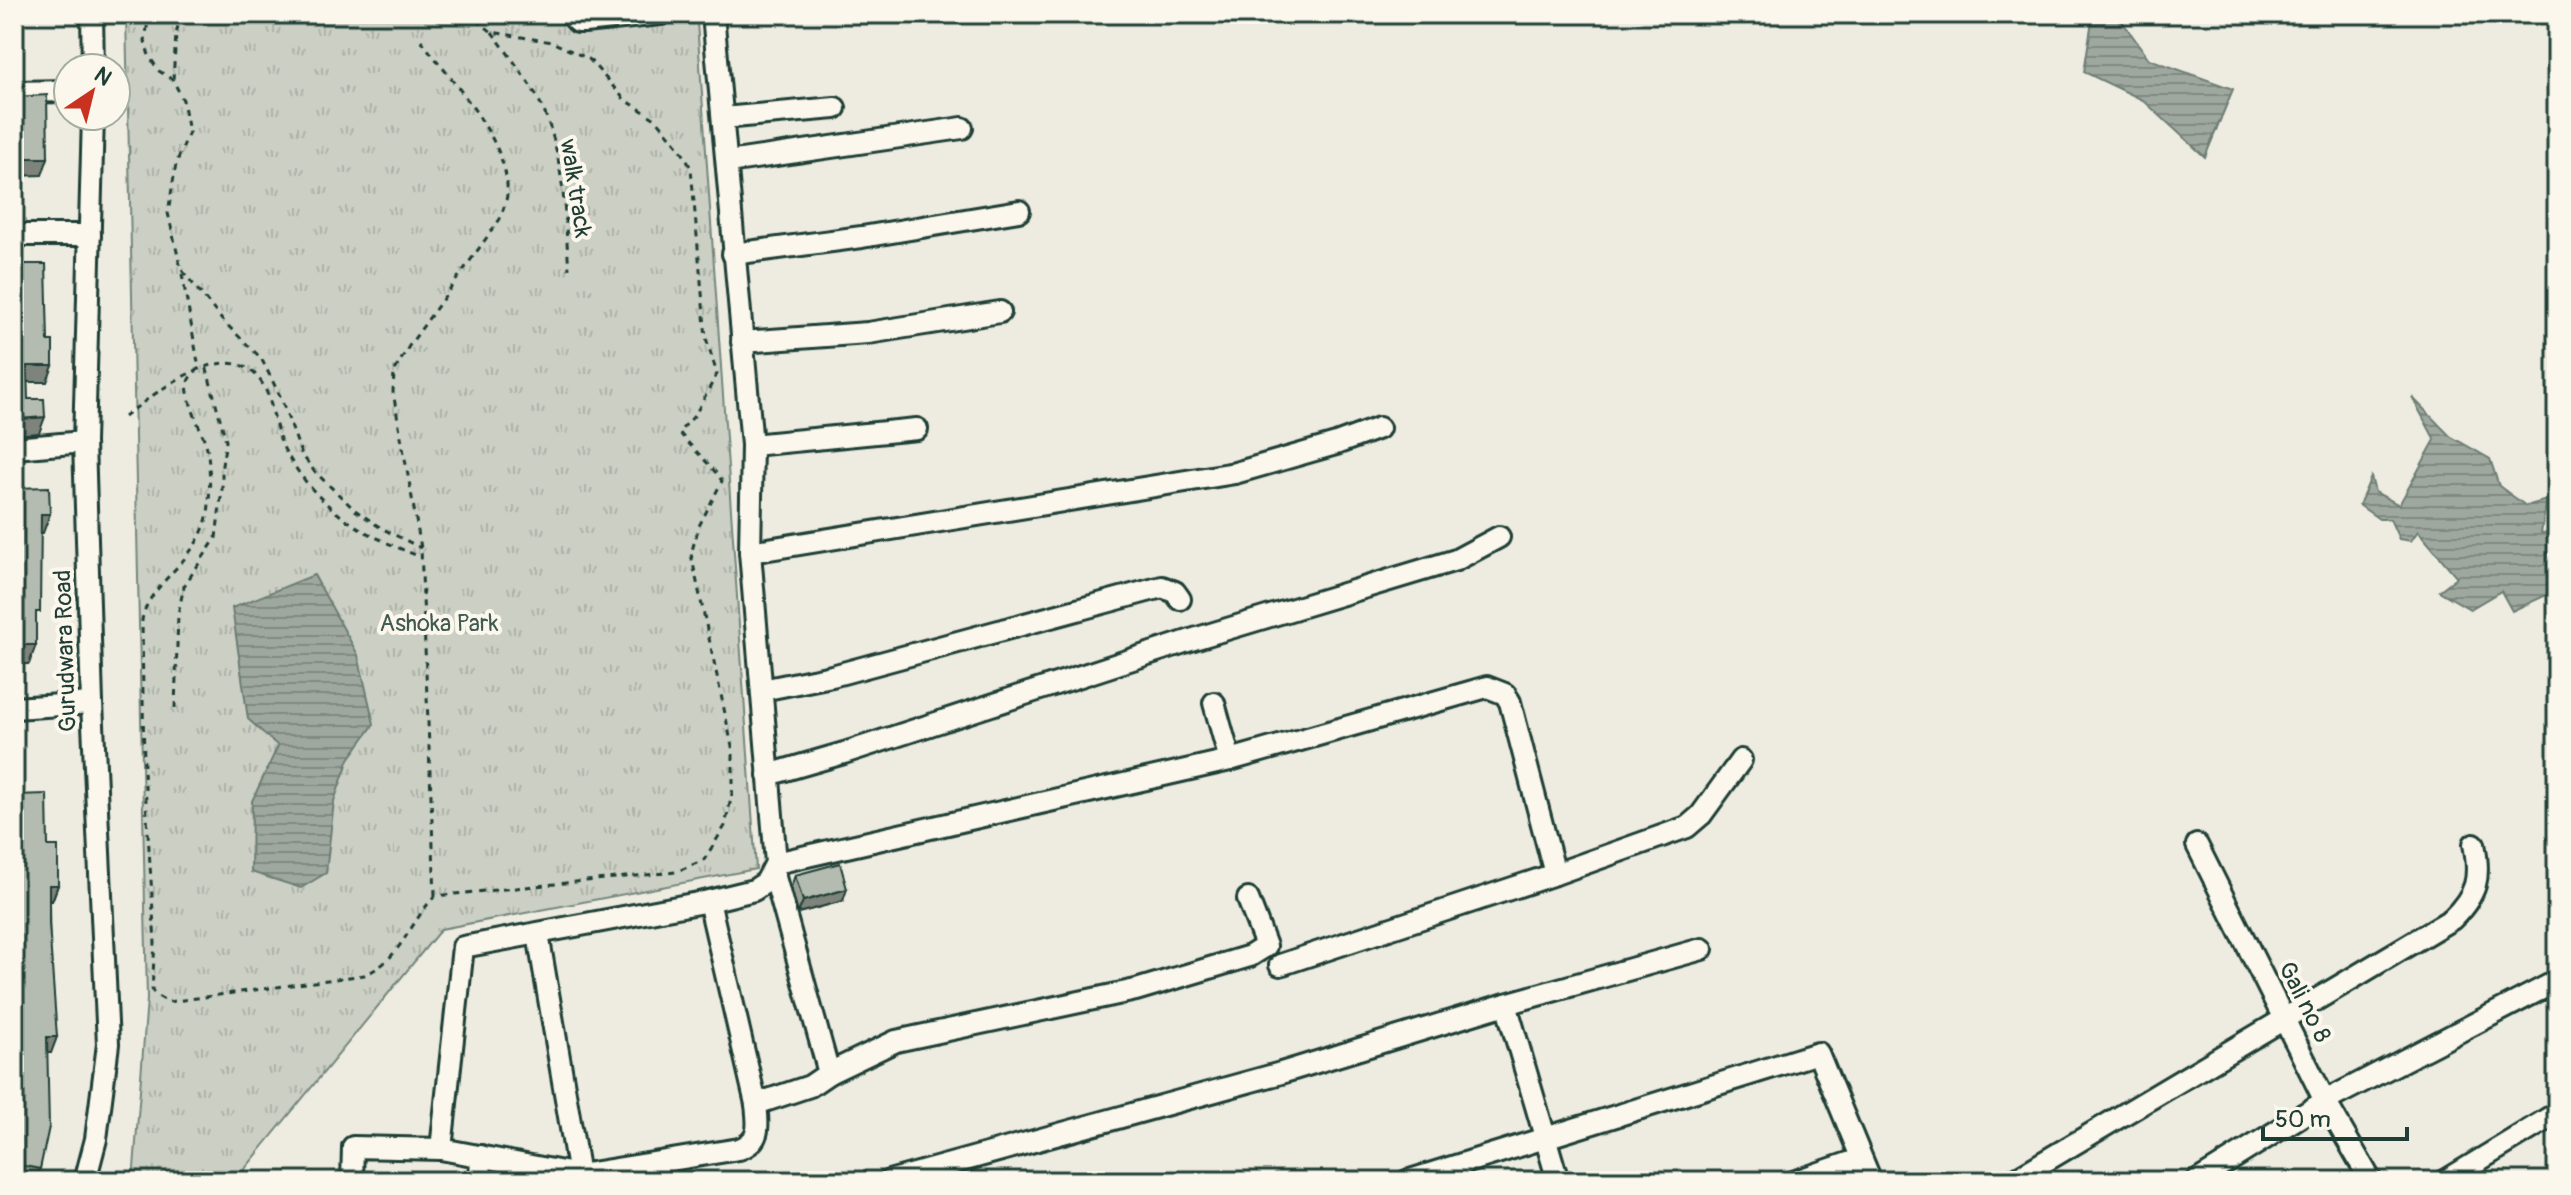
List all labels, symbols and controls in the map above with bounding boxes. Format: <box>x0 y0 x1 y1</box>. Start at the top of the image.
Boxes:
north arrow <box>52 52 132 132</box>
text: N <box>89 61 117 92</box>
street label: walk track <box>553 136 598 240</box>
street label: Gurudwara Road <box>48 569 83 733</box>
park label: Ashoka Park <box>380 609 498 638</box>
street label: Gali no 8 <box>2272 957 2337 1047</box>
scale bar <box>2263 1091 2407 1141</box>
text: 50 m <box>2275 1105 2331 1134</box>

